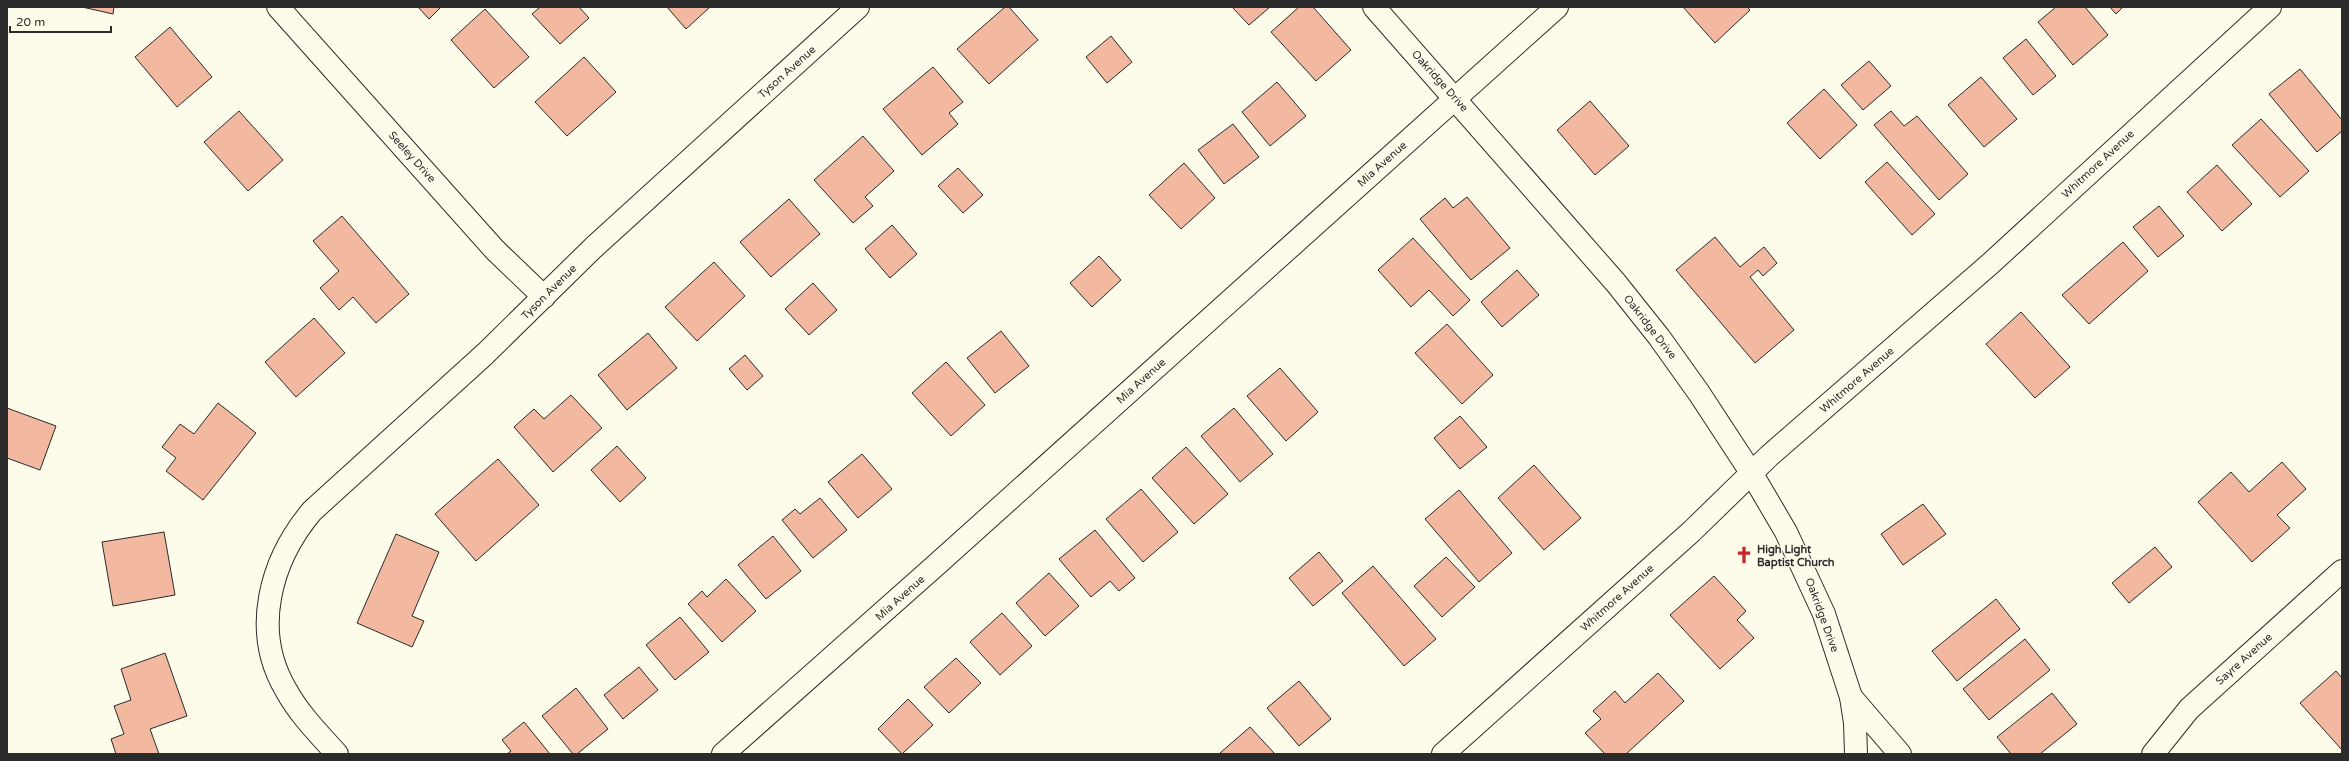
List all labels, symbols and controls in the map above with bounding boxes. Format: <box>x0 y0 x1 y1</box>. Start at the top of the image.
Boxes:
scale bar <box>10 8 111 34</box>
text: 20 m <box>16 15 45 29</box>
street label: Tyson Avenue <box>756 43 818 101</box>
street label: Oakridge Drive <box>1409 48 1471 114</box>
street label: Whitmore Avenue <box>2059 127 2137 201</box>
street label: Seeley Drive <box>386 129 438 185</box>
street label: Mia Avenue <box>1355 139 1409 189</box>
street label: Tyson Avenue <box>519 262 579 322</box>
street label: Oakridge Drive <box>1621 292 1679 362</box>
street label: Whitmore Avenue <box>1817 344 1897 416</box>
street label: Mia Avenue <box>1114 356 1168 406</box>
place label: High Light Baptist Church <box>1757 543 1835 570</box>
church icon: High Light Baptist Church <box>1734 545 1754 565</box>
street label: Whitmore Avenue <box>1578 562 1656 634</box>
street label: Mia Avenue <box>873 573 927 623</box>
street label: Oakridge Drive <box>1803 576 1841 654</box>
street label: Sayre Avenue <box>2213 630 2275 688</box>

